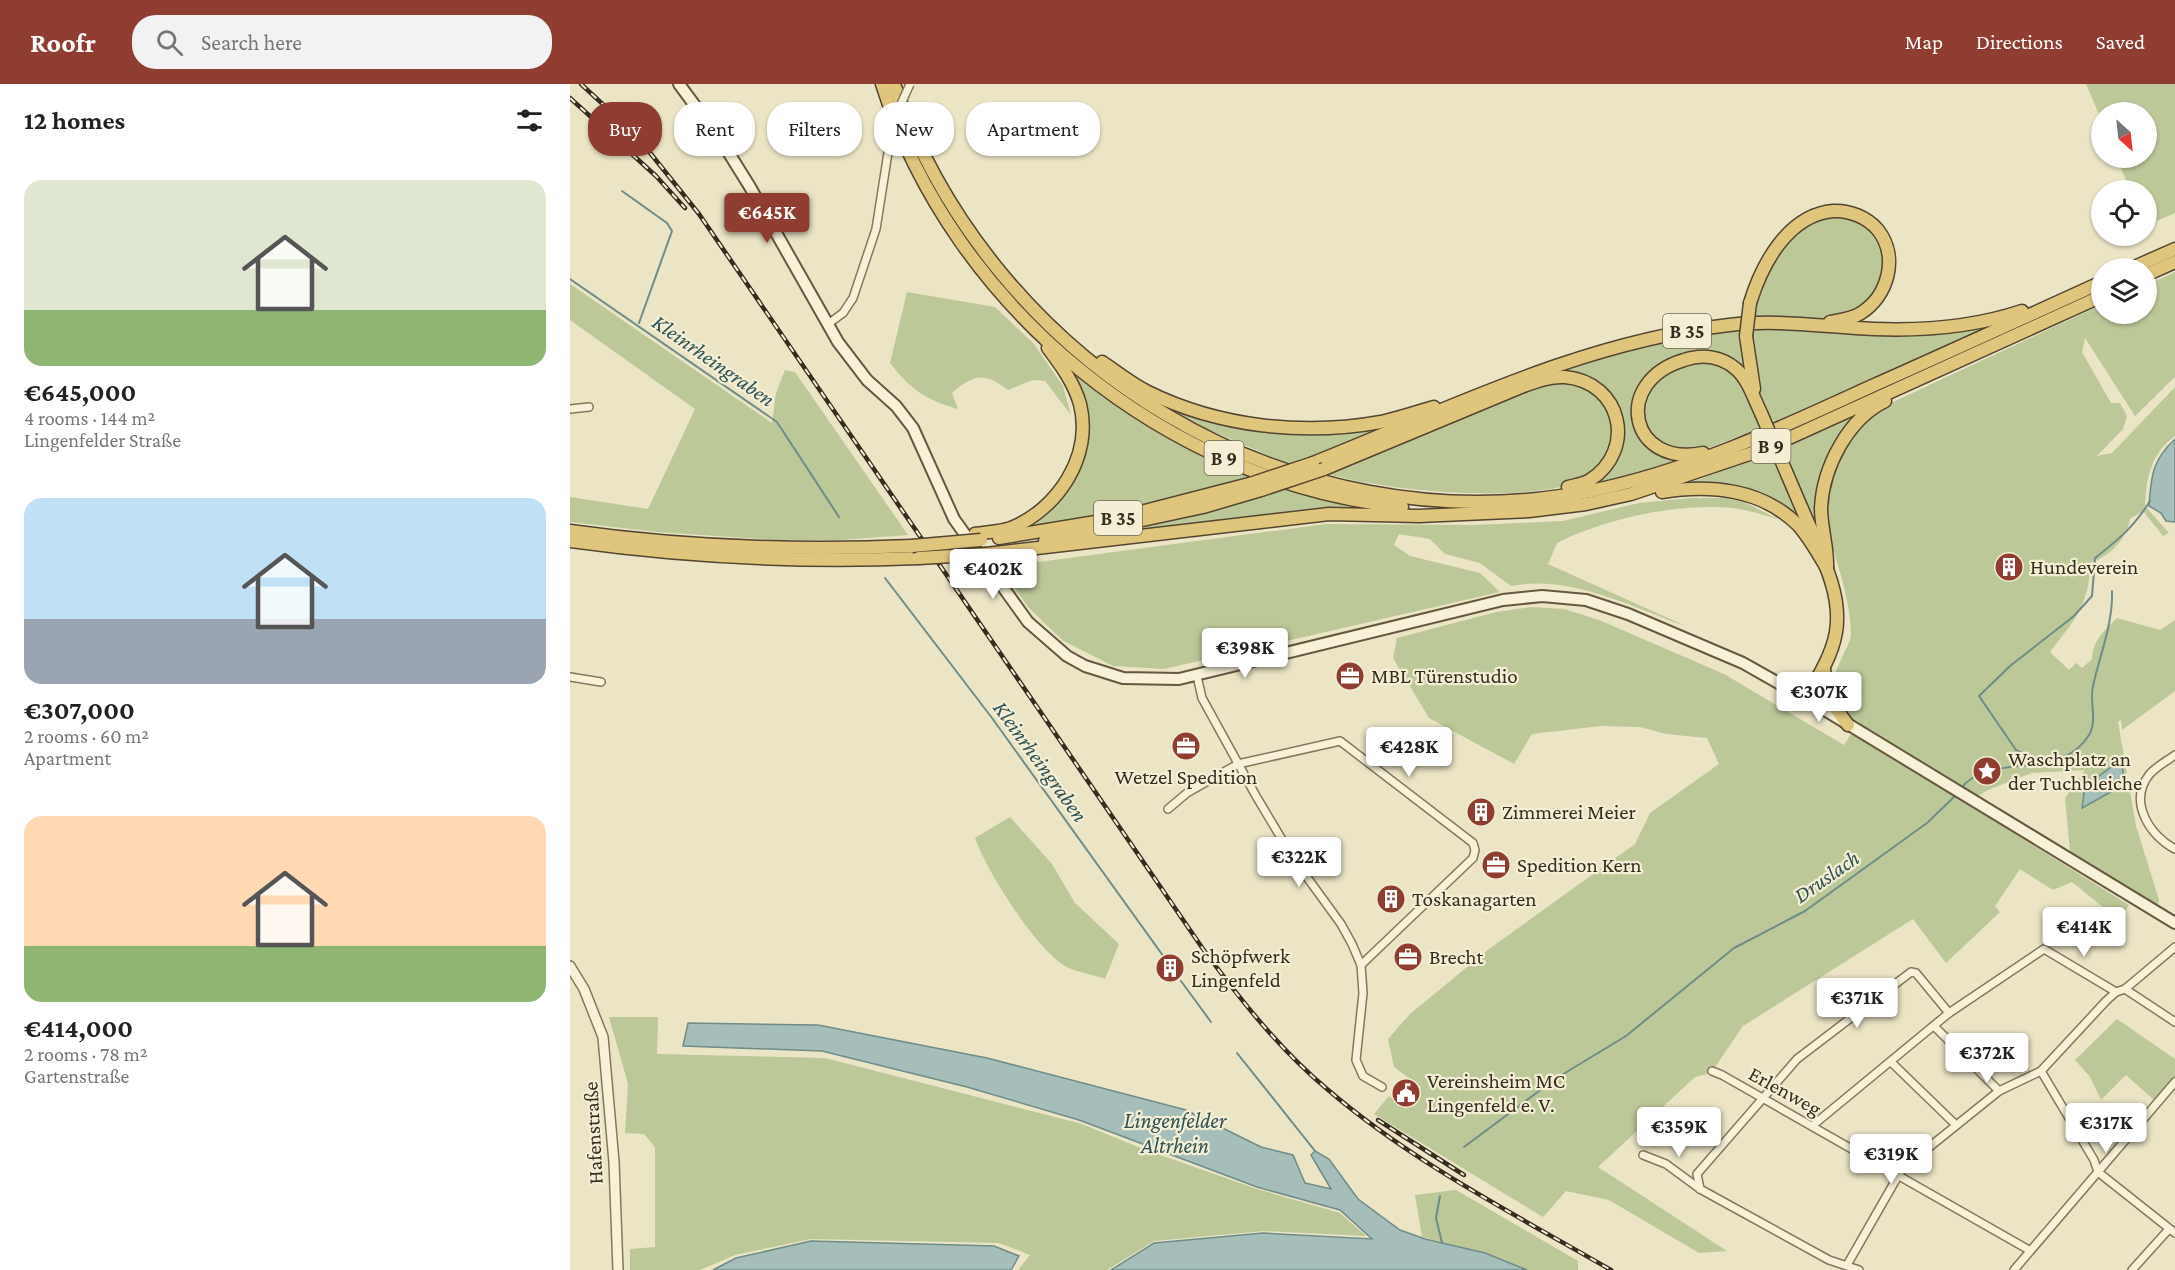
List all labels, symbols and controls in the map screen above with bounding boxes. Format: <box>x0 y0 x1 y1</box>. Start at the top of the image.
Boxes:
search box <box>132 15 552 69</box>
icon: search <box>153 26 186 59</box>
text: Roofr <box>30 27 96 58</box>
text: Search here <box>201 30 302 55</box>
text: Map <box>1905 30 1943 54</box>
text: Directions <box>1976 30 2063 54</box>
text: Saved <box>2096 30 2145 54</box>
chip: Buy <box>588 102 662 156</box>
chip: Rent <box>674 102 755 156</box>
chip: Filters <box>767 102 862 156</box>
chip: New <box>874 102 954 156</box>
chip: Apartment <box>966 102 1100 156</box>
north arrow <box>2091 102 2157 168</box>
map controls <box>2091 102 2157 324</box>
icon: filters <box>513 104 546 137</box>
text: 12 homes <box>24 106 125 135</box>
button: locate <box>2091 180 2157 246</box>
pin: €645K <box>725 193 809 244</box>
text: €645K <box>738 201 796 223</box>
icon: home <box>231 219 339 327</box>
button: layers <box>2091 258 2157 324</box>
water label: Kleinrheingraben <box>648 309 780 412</box>
road number: B 35 <box>1663 314 1711 348</box>
text: €645,000 <box>24 378 136 407</box>
text: 4 rooms · 144 m² <box>24 407 155 429</box>
text: Lingenfelder Straße <box>24 429 181 451</box>
road number: B 9 <box>1752 429 1790 463</box>
road number: B 9 <box>1204 441 1244 475</box>
road number: B 35 <box>1094 501 1142 535</box>
icon: home <box>231 537 339 645</box>
pin: €402K <box>951 549 1035 600</box>
building icon: Hundeverein <box>1993 551 2025 583</box>
place label: Hundeverein <box>2030 555 2138 579</box>
text: €402K <box>964 557 1022 579</box>
pin: €398K <box>1203 628 1287 679</box>
text: €398K <box>1216 636 1274 658</box>
office icon: MBL Türenstudio <box>1334 660 1366 692</box>
place label: MBL Türenstudio <box>1371 664 1518 688</box>
pin: €307K <box>1777 672 1861 723</box>
text: €307K <box>1790 680 1848 702</box>
text: €307,000 <box>24 696 135 725</box>
water label: Kleinrheingraben <box>988 696 1093 827</box>
text: 2 rooms · 60 m² <box>24 725 149 747</box>
pin: €428K <box>1367 727 1451 778</box>
office icon: Wetzel Spedition <box>1170 730 1202 762</box>
text: €428K <box>1380 735 1438 757</box>
text: Apartment <box>24 747 111 769</box>
place label: Waschplatz an der Tuchbleiche <box>2008 747 2142 795</box>
place icon: Waschplatz an der Tuchbleiche <box>1971 755 2003 787</box>
place label: Wetzel Spedition <box>1115 765 1257 789</box>
building icon: Zimmerei Meier <box>1465 796 1497 828</box>
place label: Zimmerei Meier <box>1502 800 1636 824</box>
pin: €322K <box>1257 837 1341 888</box>
text: €322K <box>1271 845 1327 867</box>
water label: Druslach <box>1789 845 1864 908</box>
office icon: Spedition Kern <box>1480 849 1512 881</box>
place label: Spedition Kern <box>1517 853 1641 877</box>
icon: home <box>231 855 339 963</box>
building icon: Toskanagarten <box>1375 883 1407 915</box>
place label: Toskanagarten <box>1412 887 1536 911</box>
pin: €414K <box>2042 907 2126 958</box>
text: €414K <box>2057 915 2111 937</box>
office icon: Brecht <box>1392 941 1424 973</box>
place label: Schöpfwerk Lingenfeld <box>1191 944 1290 992</box>
place label: Brecht <box>1429 945 1485 969</box>
building icon: Schöpfwerk Lingenfeld <box>1154 952 1186 984</box>
pin: €371K <box>1815 978 1899 1029</box>
text: €371K <box>1831 986 1883 1008</box>
text: €414,000 <box>24 1014 133 1043</box>
pin: €372K <box>1945 1033 2029 1084</box>
text: €372K <box>1959 1041 2015 1063</box>
text: 2 rooms · 78 m² <box>24 1043 148 1065</box>
street label: Erlenweg <box>1744 1061 1826 1121</box>
text: Gartenstraße <box>24 1065 129 1087</box>
place label: Vereinsheim MC Lingenfeld e. V. <box>1427 1069 1565 1117</box>
public building icon: Vereinsheim MC Lingenfeld e. V. <box>1390 1077 1422 1109</box>
street label: Hafenstraße <box>578 1081 608 1185</box>
pin: €317K <box>2064 1103 2148 1154</box>
pin: €359K <box>1637 1107 1721 1158</box>
water label: Lingenfelder Altrhein <box>1124 1108 1228 1158</box>
text: €317K <box>2080 1111 2132 1133</box>
text: €359K <box>1651 1115 1707 1137</box>
pin: €319K <box>1849 1134 1933 1185</box>
text: €319K <box>1864 1142 1918 1164</box>

